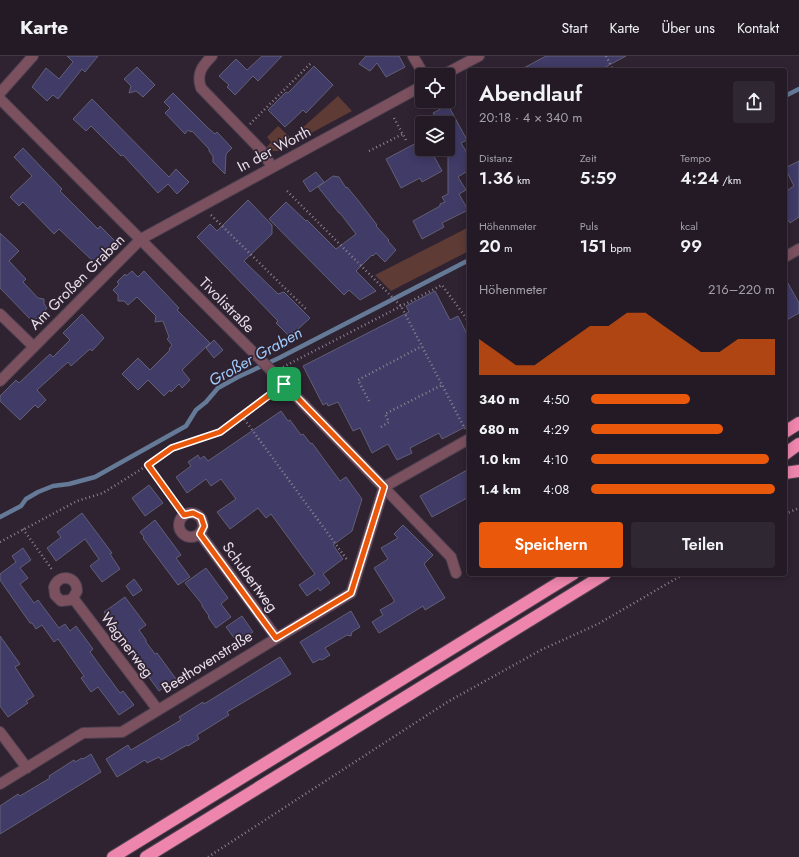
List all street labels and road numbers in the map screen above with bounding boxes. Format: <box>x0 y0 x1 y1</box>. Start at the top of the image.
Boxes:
street label: In der Worth <box>233 120 315 178</box>
street label: Am Großen Graben <box>24 229 130 335</box>
street label: Tivolistraße <box>194 272 260 338</box>
street label: Schubertweg <box>217 537 283 617</box>
street label: Wagnerweg <box>95 608 159 682</box>
street label: Beethovenstraße <box>157 625 257 699</box>

